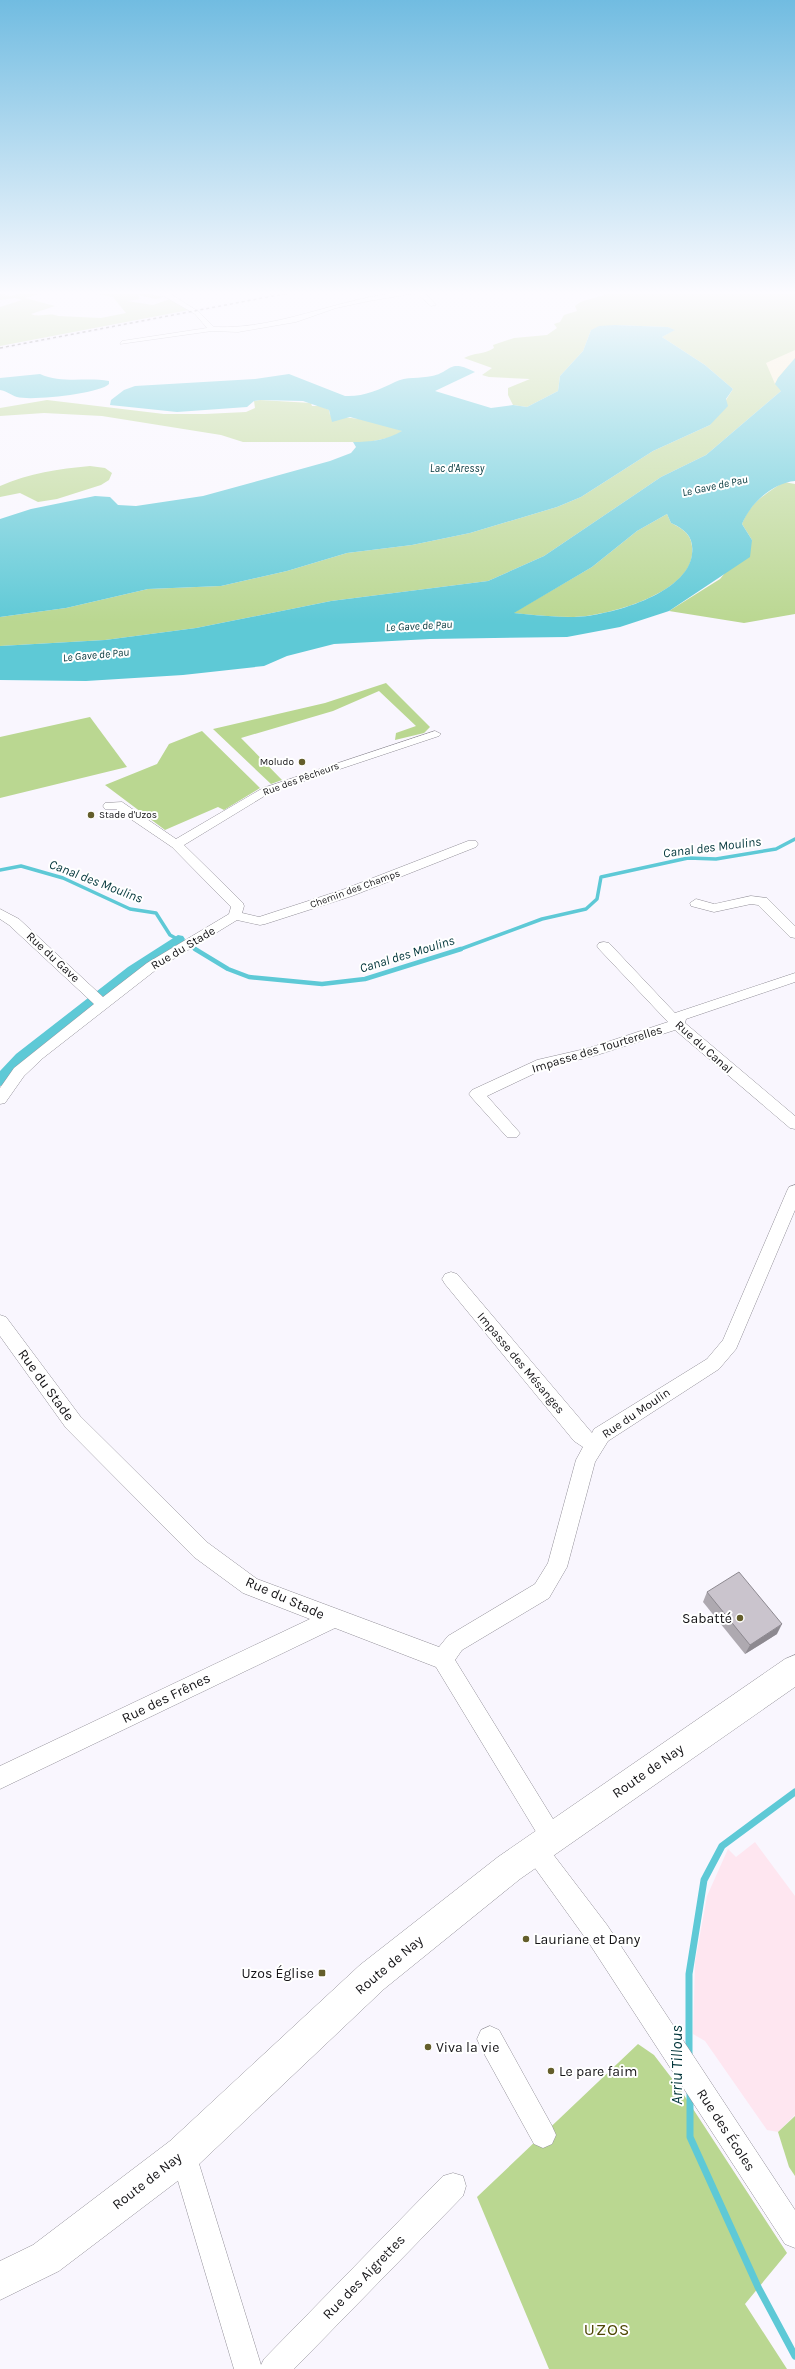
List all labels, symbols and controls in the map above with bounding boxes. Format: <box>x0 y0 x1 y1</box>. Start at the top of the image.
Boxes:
water label: Lac d'Aressy <box>430 462 485 475</box>
water label: Le Gave de Pau <box>681 473 749 499</box>
water label: Le Gave de Pau <box>385 618 453 634</box>
water label: Le Gave de Pau <box>62 646 130 664</box>
place label: Moludo <box>260 756 294 768</box>
marker: Moludo <box>297 757 307 767</box>
street label: Rue des Pêcheurs <box>261 760 341 798</box>
place label: Stade d'Uzos <box>99 809 157 821</box>
marker: Stade d'Uzos <box>86 810 96 820</box>
water label: Canal des Moulins <box>662 834 762 860</box>
water label: Canal des Moulins <box>47 856 145 906</box>
street label: Chemin des Champs <box>308 867 402 911</box>
street label: Rue du Stade <box>148 923 218 973</box>
street label: Rue du Gave <box>24 929 82 985</box>
water label: Canal des Moulins <box>358 932 456 976</box>
street label: Rue du Canal <box>673 1018 735 1076</box>
street label: Impasse des Tourterelles <box>530 1022 664 1076</box>
street label: Impasse des Mésanges <box>475 1309 567 1417</box>
street label: Rue du Stade <box>14 1346 78 1424</box>
street label: Rue du Moulin <box>599 1385 673 1441</box>
street label: Rue du Stade <box>243 1573 327 1623</box>
place label: Sabatté <box>682 1610 732 1627</box>
marker: Sabatté <box>735 1613 745 1623</box>
street label: Rue des Frênes <box>119 1669 213 1727</box>
street label: Route de Nay <box>609 1740 687 1802</box>
street label: Route de Nay <box>352 1931 427 1998</box>
place label: Lauriane et Dany <box>534 1931 641 1948</box>
marker: Lauriane et Dany <box>521 1934 531 1944</box>
place label: Uzos Église <box>241 1964 314 1982</box>
marker: Uzos Église <box>317 1968 327 1978</box>
water label: Arriu Tillous <box>667 2025 686 2105</box>
place label: Viva la vie <box>436 2039 499 2056</box>
marker: Viva la vie <box>423 2042 433 2052</box>
place label: Le pare faim <box>559 2063 637 2080</box>
marker: Le pare faim <box>546 2066 556 2076</box>
street label: Rue des Écoles <box>693 2085 760 2174</box>
street label: Route de Nay <box>109 2148 185 2213</box>
street label: Rue des Aigrettes <box>319 2231 409 2323</box>
district label: UZOS <box>584 2319 630 2339</box>

